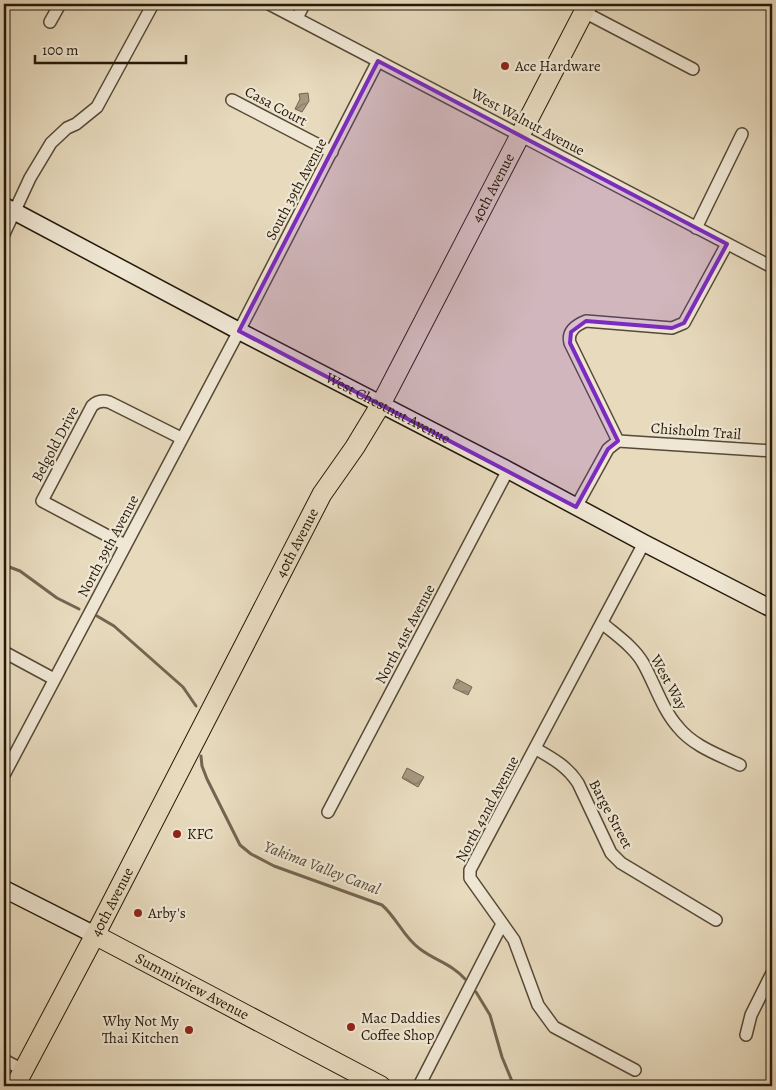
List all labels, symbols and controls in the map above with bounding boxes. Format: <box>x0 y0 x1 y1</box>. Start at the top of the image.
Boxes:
scale bar <box>35 32 186 64</box>
text: 100 m <box>42 40 79 60</box>
place label: Ace Hardware <box>514 56 601 76</box>
marker: Ace Hardware <box>499 60 511 72</box>
street label: Casa Court <box>241 81 311 131</box>
street label: West Walnut Avenue <box>467 83 589 161</box>
street label: South 39th Avenue <box>261 134 331 244</box>
street label: 40th Avenue <box>467 149 519 226</box>
street label: West Chestnut Avenue <box>321 367 454 449</box>
street label: Belgold Drive <box>27 403 83 485</box>
street label: Chisholm Trail <box>650 418 742 444</box>
street label: North 39th Avenue <box>73 491 144 601</box>
street label: 40th Avenue <box>271 504 323 581</box>
street label: North 41st Avenue <box>370 580 440 687</box>
street label: West Way <box>645 650 692 713</box>
street label: North 42nd Avenue <box>451 752 524 866</box>
street label: Barge Street <box>584 776 638 852</box>
place label: KFC <box>187 824 213 844</box>
marker: KFC <box>171 828 183 840</box>
water label: Yakima Valley Canal <box>261 836 383 900</box>
street label: 40th Avenue <box>86 864 138 940</box>
place label: Arby's <box>147 903 186 923</box>
marker: Arby's <box>132 907 144 919</box>
street label: Summitview Avenue <box>132 948 253 1025</box>
place label: Mac Daddies Coffee Shop <box>361 1008 441 1045</box>
place label: Why Not My Thai Kitchen <box>102 1011 179 1048</box>
marker: Mac Daddies Coffee Shop <box>345 1021 357 1033</box>
marker: Why Not My Thai Kitchen <box>183 1024 195 1036</box>

